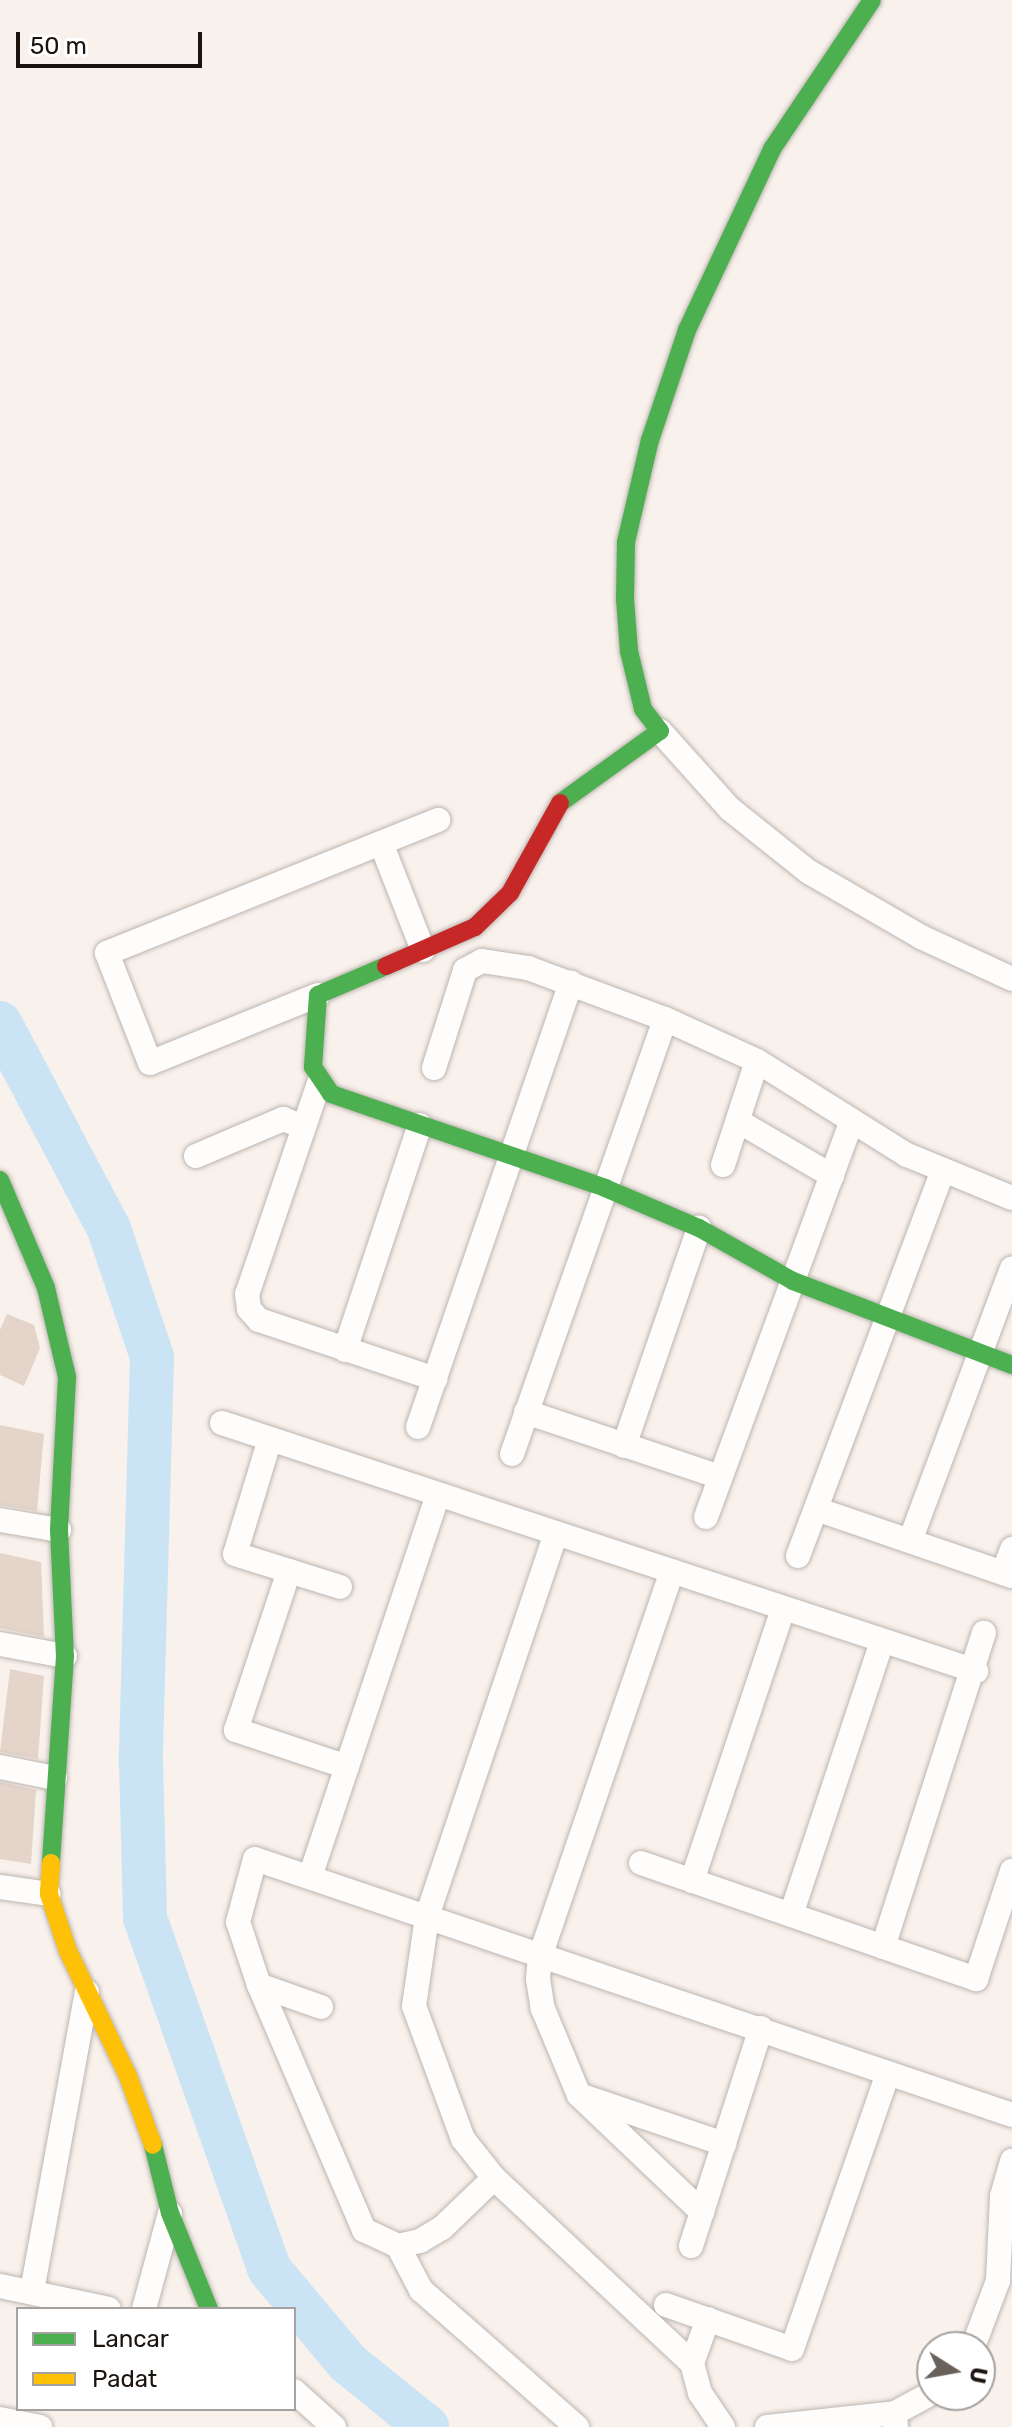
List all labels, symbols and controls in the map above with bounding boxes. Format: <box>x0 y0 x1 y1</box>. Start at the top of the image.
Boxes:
scale bar <box>20 16 206 66</box>
text: 50 m <box>30 32 87 60</box>
legend <box>16 2307 296 2411</box>
text: Lancar <box>92 2325 169 2353</box>
north arrow <box>916 2331 996 2411</box>
text: Padat <box>92 2365 157 2393</box>
text: U <box>963 2365 993 2386</box>

